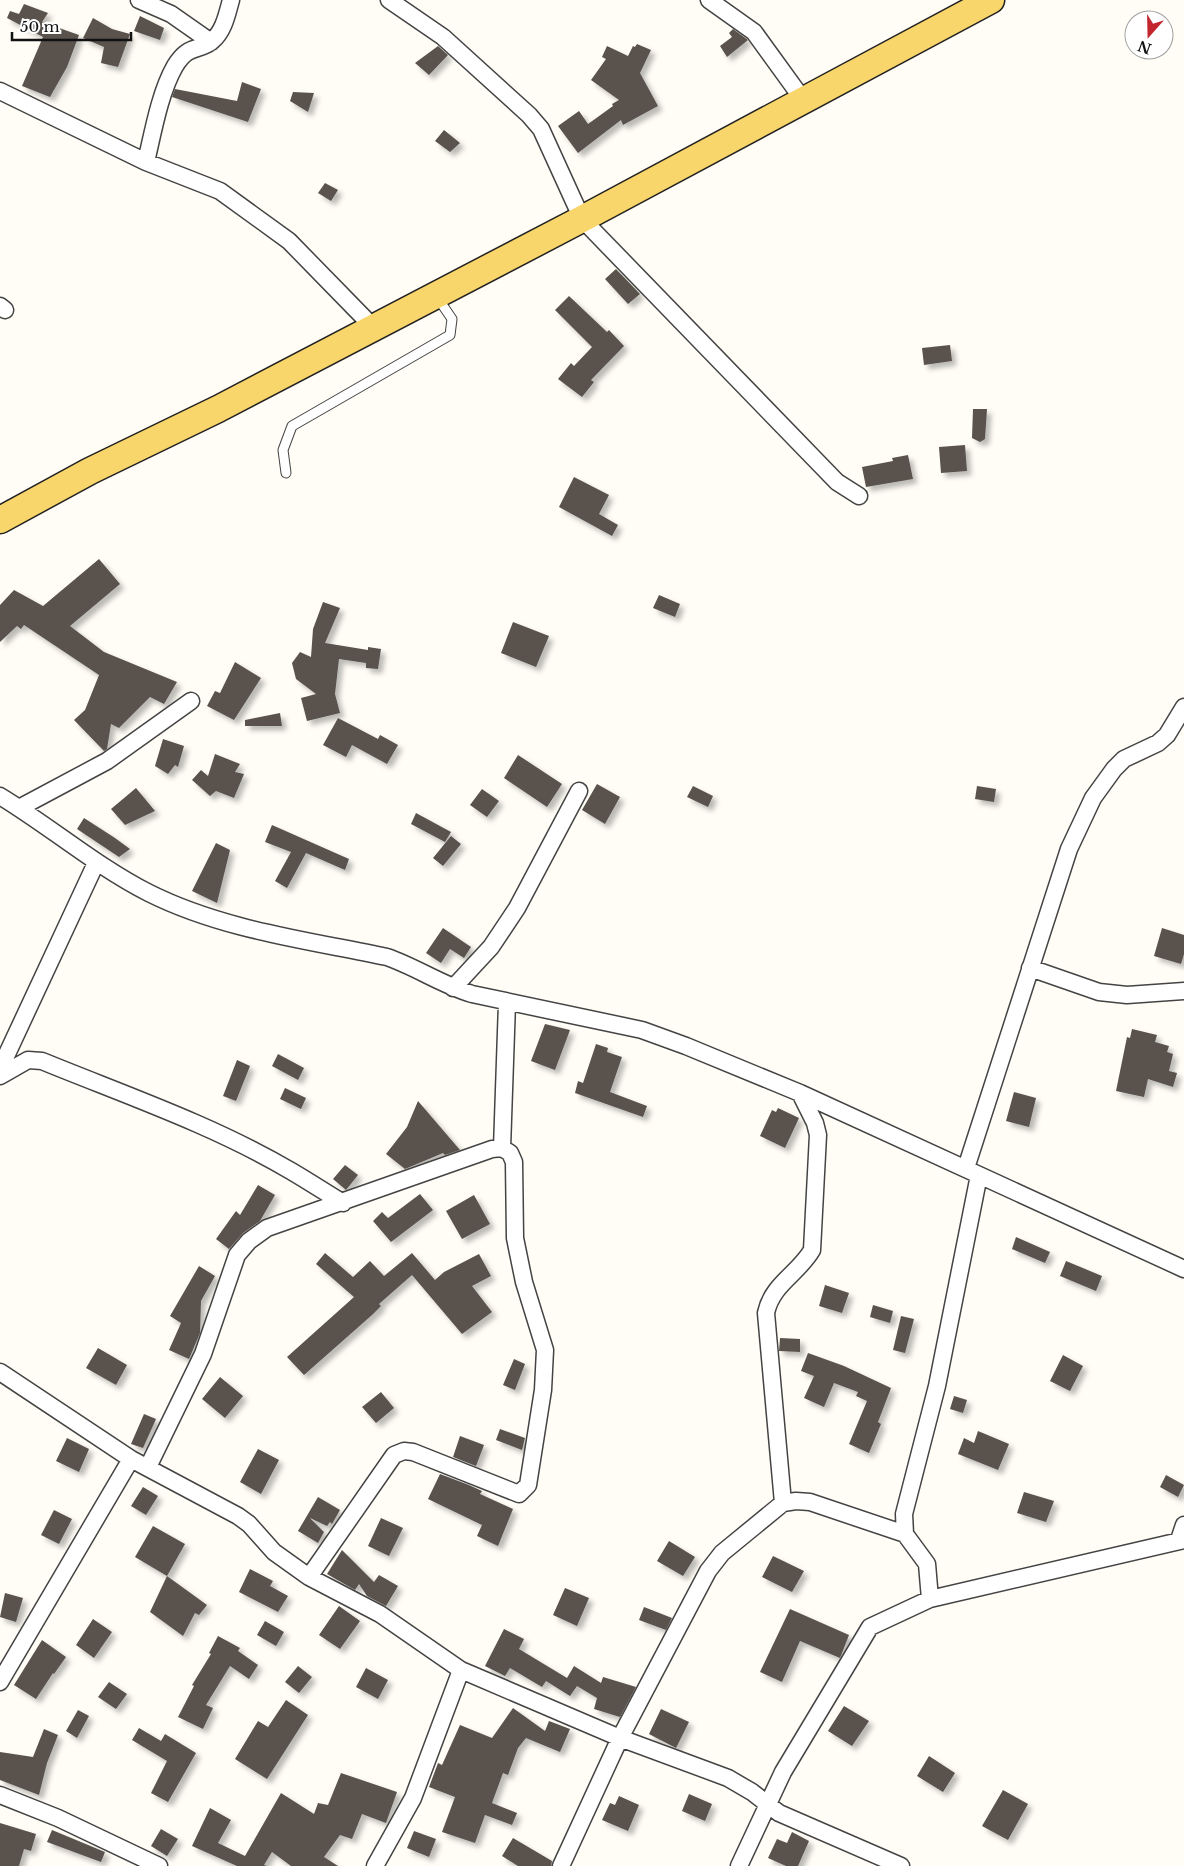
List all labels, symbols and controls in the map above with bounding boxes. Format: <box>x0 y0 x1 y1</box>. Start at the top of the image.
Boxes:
scale bar <box>12 10 131 42</box>
north arrow <box>1124 10 1174 60</box>
text: 50 m <box>20 17 60 36</box>
text: N <box>1135 37 1154 58</box>

